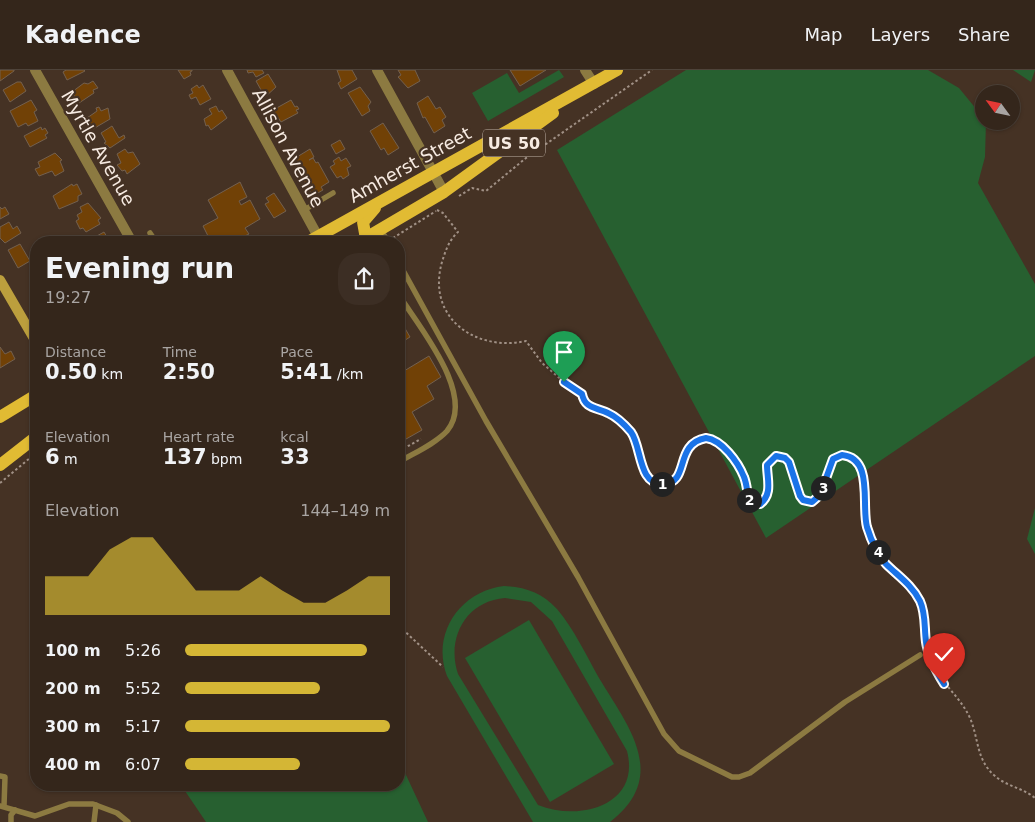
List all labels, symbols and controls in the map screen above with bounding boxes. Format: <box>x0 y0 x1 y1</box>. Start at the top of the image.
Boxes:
text: Kadence <box>25 21 141 49</box>
text: Map <box>804 24 842 45</box>
text: Layers <box>870 24 930 45</box>
text: Share <box>958 24 1010 45</box>
street label: Allison Avenue <box>248 85 329 211</box>
north arrow <box>975 85 1020 130</box>
map controls <box>975 85 1020 130</box>
street label: Myrtle Avenue <box>57 86 140 209</box>
street label: Amherst Street <box>345 122 475 207</box>
road number: US 50 <box>483 129 545 156</box>
text: Evening run <box>45 252 234 285</box>
button: share <box>338 253 390 305</box>
text: 19:27 <box>45 288 91 307</box>
pin <box>543 331 585 382</box>
icon: arrive <box>550 338 578 366</box>
text: Distance <box>45 344 106 360</box>
text: Time <box>163 344 197 360</box>
text: Pace <box>280 344 313 360</box>
text: 0.50 <box>45 360 97 384</box>
text: 2:50 <box>163 360 215 384</box>
text: 5:41 <box>280 360 333 384</box>
text: km <box>97 366 123 382</box>
text: /km <box>333 366 363 382</box>
text: Elevation <box>45 429 110 445</box>
text: Heart rate <box>163 429 235 445</box>
text: kcal <box>280 429 309 445</box>
text: 6 <box>45 445 60 469</box>
text: 137 <box>163 445 207 469</box>
text: 33 <box>280 445 310 469</box>
text: m <box>60 451 78 467</box>
text: bpm <box>207 451 242 467</box>
pin: 1 <box>650 472 674 496</box>
text: 1 <box>658 476 667 492</box>
pin: 3 <box>810 476 836 500</box>
text: 3 <box>819 480 828 496</box>
pin: 2 <box>736 488 762 512</box>
text: 2 <box>745 492 754 508</box>
text: Elevation <box>45 501 119 520</box>
text: 144–149 m <box>300 501 390 520</box>
pin: 4 <box>866 540 890 564</box>
text: 4 <box>874 544 883 560</box>
pin <box>923 633 965 684</box>
icon: check <box>930 640 958 668</box>
text: 100 m <box>45 641 101 660</box>
text: 5:26 <box>125 641 161 660</box>
text: 200 m <box>45 679 101 698</box>
text: 5:52 <box>125 679 161 698</box>
text: 300 m <box>45 717 101 736</box>
text: 5:17 <box>125 717 161 736</box>
text: 400 m <box>45 755 101 774</box>
text: 6:07 <box>125 755 161 774</box>

